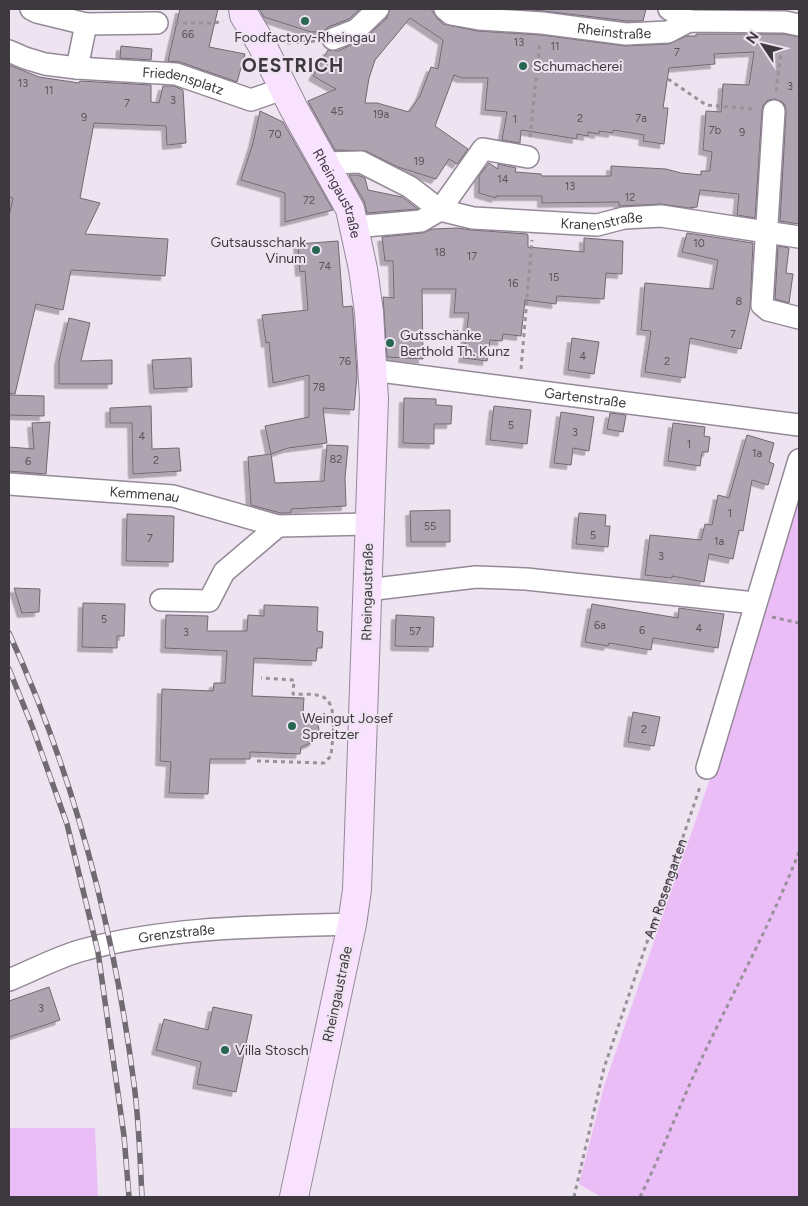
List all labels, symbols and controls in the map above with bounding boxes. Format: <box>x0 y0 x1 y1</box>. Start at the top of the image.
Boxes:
marker: Foodfactory-Rheingau <box>299 15 311 27</box>
street label: Rheinstraße <box>576 20 652 43</box>
north arrow <box>738 20 788 70</box>
house number: 66 <box>182 28 194 41</box>
place label: Foodfactory-Rheingau <box>234 29 376 46</box>
text: N <box>743 29 763 47</box>
house number: 13 <box>514 36 524 49</box>
house number: 11 <box>550 40 560 53</box>
house number: 7 <box>674 46 680 59</box>
district label: OESTRICH <box>242 54 344 77</box>
place label: Schumacherei <box>533 58 623 75</box>
marker: Schumacherei <box>517 60 529 72</box>
street label: Friedensplatz <box>142 64 226 99</box>
house number: 13 <box>18 77 28 90</box>
house number: 3 <box>787 80 793 93</box>
house number: 11 <box>44 84 54 97</box>
house number: 3 <box>170 94 176 107</box>
house number: 7 <box>124 97 130 110</box>
house number: 45 <box>330 105 344 118</box>
house number: 19a <box>373 108 389 121</box>
house number: 9 <box>81 111 87 124</box>
house number: 2 <box>577 112 583 125</box>
house number: 7a <box>635 112 647 125</box>
house number: 1 <box>513 113 517 126</box>
house number: 7b <box>709 124 721 137</box>
house number: 9 <box>739 126 745 139</box>
house number: 70 <box>269 128 281 141</box>
street label: Rheingaustraße <box>309 146 364 240</box>
house number: 19 <box>414 155 424 168</box>
house number: 14 <box>497 173 509 186</box>
house number: 13 <box>565 180 575 193</box>
house number: 12 <box>625 191 635 204</box>
house number: 72 <box>303 194 315 207</box>
street label: Kranenstraße <box>560 209 643 234</box>
place label: Gutsausschank Vinum <box>211 234 306 267</box>
house number: 10 <box>693 237 705 250</box>
marker: Gutsausschank Vinum <box>310 244 322 256</box>
house number: 18 <box>434 246 446 259</box>
house number: 17 <box>467 250 477 263</box>
house number: 74 <box>319 260 332 273</box>
house number: 15 <box>549 271 559 284</box>
house number: 16 <box>508 277 518 290</box>
house number: 8 <box>736 295 743 308</box>
place label: Gutsschänke Berthold Th. Kunz <box>400 327 510 360</box>
house number: 7 <box>730 328 736 341</box>
marker: Gutsschänke Berthold Th. Kunz <box>384 337 396 349</box>
house number: 4 <box>580 350 587 363</box>
house number: 76 <box>339 355 351 368</box>
house number: 2 <box>664 355 670 368</box>
house number: 78 <box>313 381 326 394</box>
street label: Gartenstraße <box>543 384 628 412</box>
house number: 5 <box>508 419 514 432</box>
house number: 3 <box>572 426 578 439</box>
house number: 4 <box>139 430 146 443</box>
house number: 1 <box>687 438 691 451</box>
house number: 1a <box>752 447 762 460</box>
house number: 82 <box>330 453 342 466</box>
house number: 2 <box>153 454 159 467</box>
house number: 6 <box>25 455 31 468</box>
street label: Kemmenau <box>109 483 182 507</box>
house number: 1 <box>728 507 732 520</box>
house number: 55 <box>424 520 436 533</box>
house number: 5 <box>590 529 596 542</box>
house number: 7 <box>147 532 153 545</box>
house number: 1a <box>714 535 724 548</box>
street label: Rheingaustraße <box>358 543 377 641</box>
house number: 3 <box>658 550 664 563</box>
house number: 5 <box>101 613 107 626</box>
house number: 6a <box>594 619 606 632</box>
house number: 4 <box>696 622 703 635</box>
house number: 6 <box>639 624 645 637</box>
house number: 57 <box>409 625 421 638</box>
house number: 3 <box>183 626 189 639</box>
place label: Weingut Josef Spreitzer <box>302 710 394 743</box>
marker: Weingut Josef Spreitzer <box>286 720 298 732</box>
house number: 2 <box>641 723 647 736</box>
street label: Am Rosengarten <box>641 836 691 941</box>
street label: Grenzstraße <box>137 921 216 947</box>
street label: Rheingaustraße <box>319 944 356 1044</box>
house number: 3 <box>38 1002 44 1015</box>
place label: Villa Stosch <box>235 1042 309 1059</box>
marker: Villa Stosch <box>219 1044 231 1056</box>

